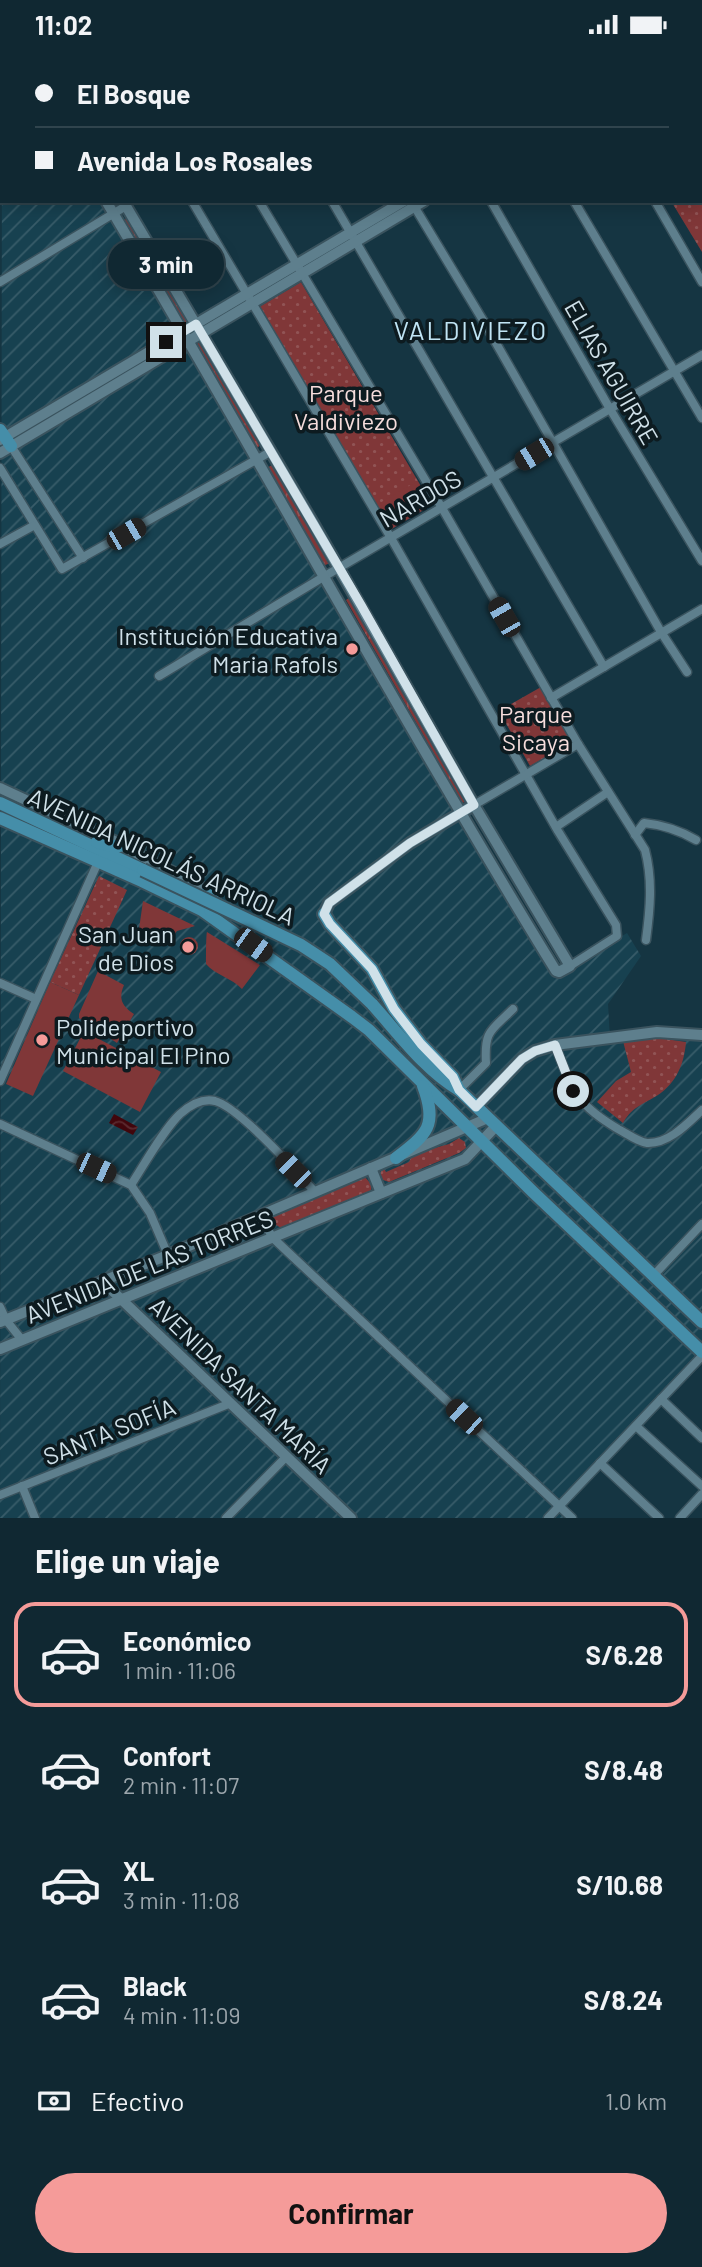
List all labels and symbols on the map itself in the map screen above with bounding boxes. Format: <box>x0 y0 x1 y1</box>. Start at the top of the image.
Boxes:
callout: 3 min <box>108 240 224 289</box>
street label: ELIAS AGUIRRE <box>559 295 665 449</box>
district label: VALDIVIEZO <box>394 314 548 345</box>
route end <box>150 326 182 358</box>
park label: Parque Valdiviezo <box>294 378 398 435</box>
car <box>511 434 558 474</box>
street label: NARDOS <box>374 463 466 533</box>
car <box>103 514 150 554</box>
car <box>485 594 524 640</box>
place label: Institución Educativa Maria Rafols <box>118 621 338 678</box>
marker: Institución Educativa Maria Rafols <box>344 641 360 657</box>
park label: Parque Sicaya <box>499 699 573 756</box>
street label: AVENIDA NICOLÁS ARRIOLA <box>24 781 300 931</box>
place label: San Juan de Dios <box>78 919 174 976</box>
car <box>230 924 277 966</box>
marker: San Juan de Dios <box>180 939 196 955</box>
place label: Polideportivo Municipal El Pino <box>56 1012 231 1069</box>
marker: Polideportivo Municipal El Pino <box>34 1032 50 1048</box>
route start <box>557 1075 589 1107</box>
car <box>271 1148 316 1192</box>
car <box>73 1150 120 1186</box>
street label: AVENIDA DE LAS TORRES <box>21 1203 277 1329</box>
street label: AVENIDA SANTA MARÍA <box>144 1291 338 1479</box>
street label: SANTA SOFÍA <box>39 1391 179 1471</box>
car <box>442 1395 487 1439</box>

